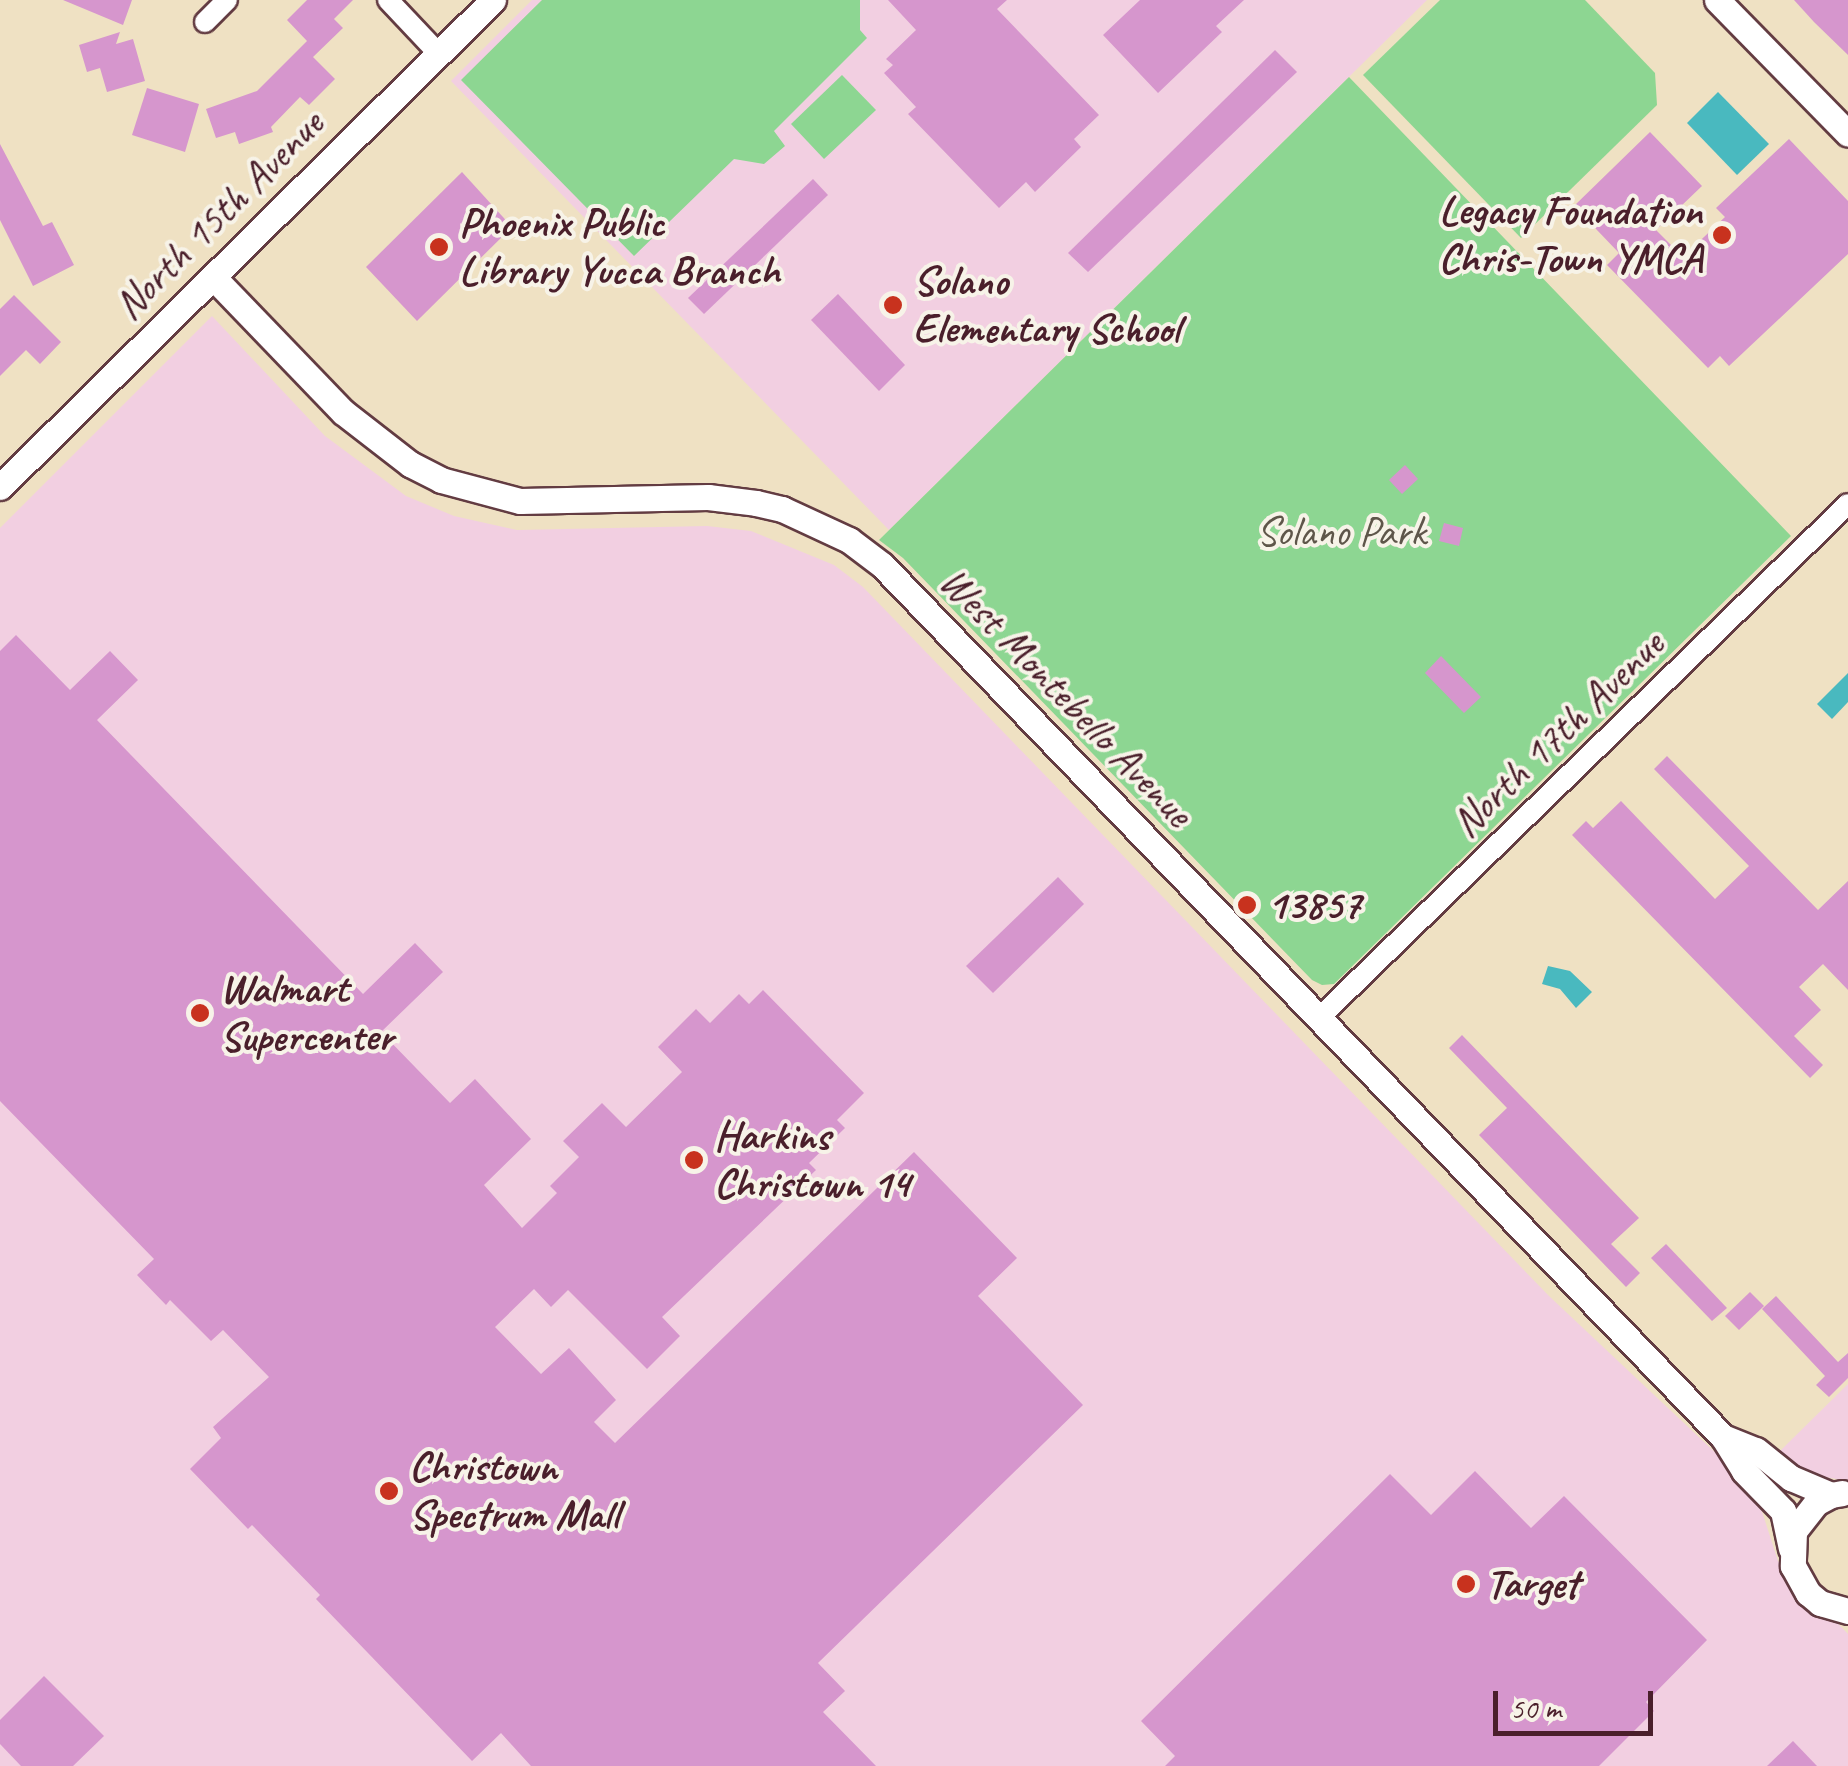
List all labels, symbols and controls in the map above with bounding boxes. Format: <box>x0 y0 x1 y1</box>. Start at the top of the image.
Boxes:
street label: North 15th Avenue <box>104 100 334 330</box>
place label: Legacy Foundation Chris-Town YMCA <box>1437 186 1702 284</box>
place label: Phoenix Public Library Yucca Branch <box>459 198 779 296</box>
marker: Legacy Foundation Chris-Town YMCA <box>1711 224 1733 246</box>
marker: Phoenix Public Library Yucca Branch <box>428 236 450 258</box>
place label: Solano Elementary School <box>913 256 1180 354</box>
marker: Solano Elementary School <box>882 294 904 316</box>
park label: Solano Park <box>1256 507 1426 557</box>
street label: West Montebello Avenue <box>929 557 1203 837</box>
street label: North 17th Avenue <box>1441 620 1675 848</box>
place label: 13857 <box>1267 880 1361 930</box>
marker: 13857 <box>1236 894 1258 916</box>
place label: Walmart Supercenter <box>220 964 393 1062</box>
marker: Walmart Supercenter <box>189 1002 211 1024</box>
place label: Harkins Christown 14 <box>714 1111 910 1210</box>
marker: Harkins Christown 14 <box>683 1149 705 1171</box>
place label: Christown Spectrum Mall <box>409 1442 620 1540</box>
marker: Christown Spectrum Mall <box>378 1480 400 1502</box>
place label: Target <box>1486 1559 1579 1609</box>
marker: Target <box>1455 1573 1477 1595</box>
scale bar <box>1498 1671 1658 1733</box>
text: 50 m <box>1510 1689 1561 1727</box>

